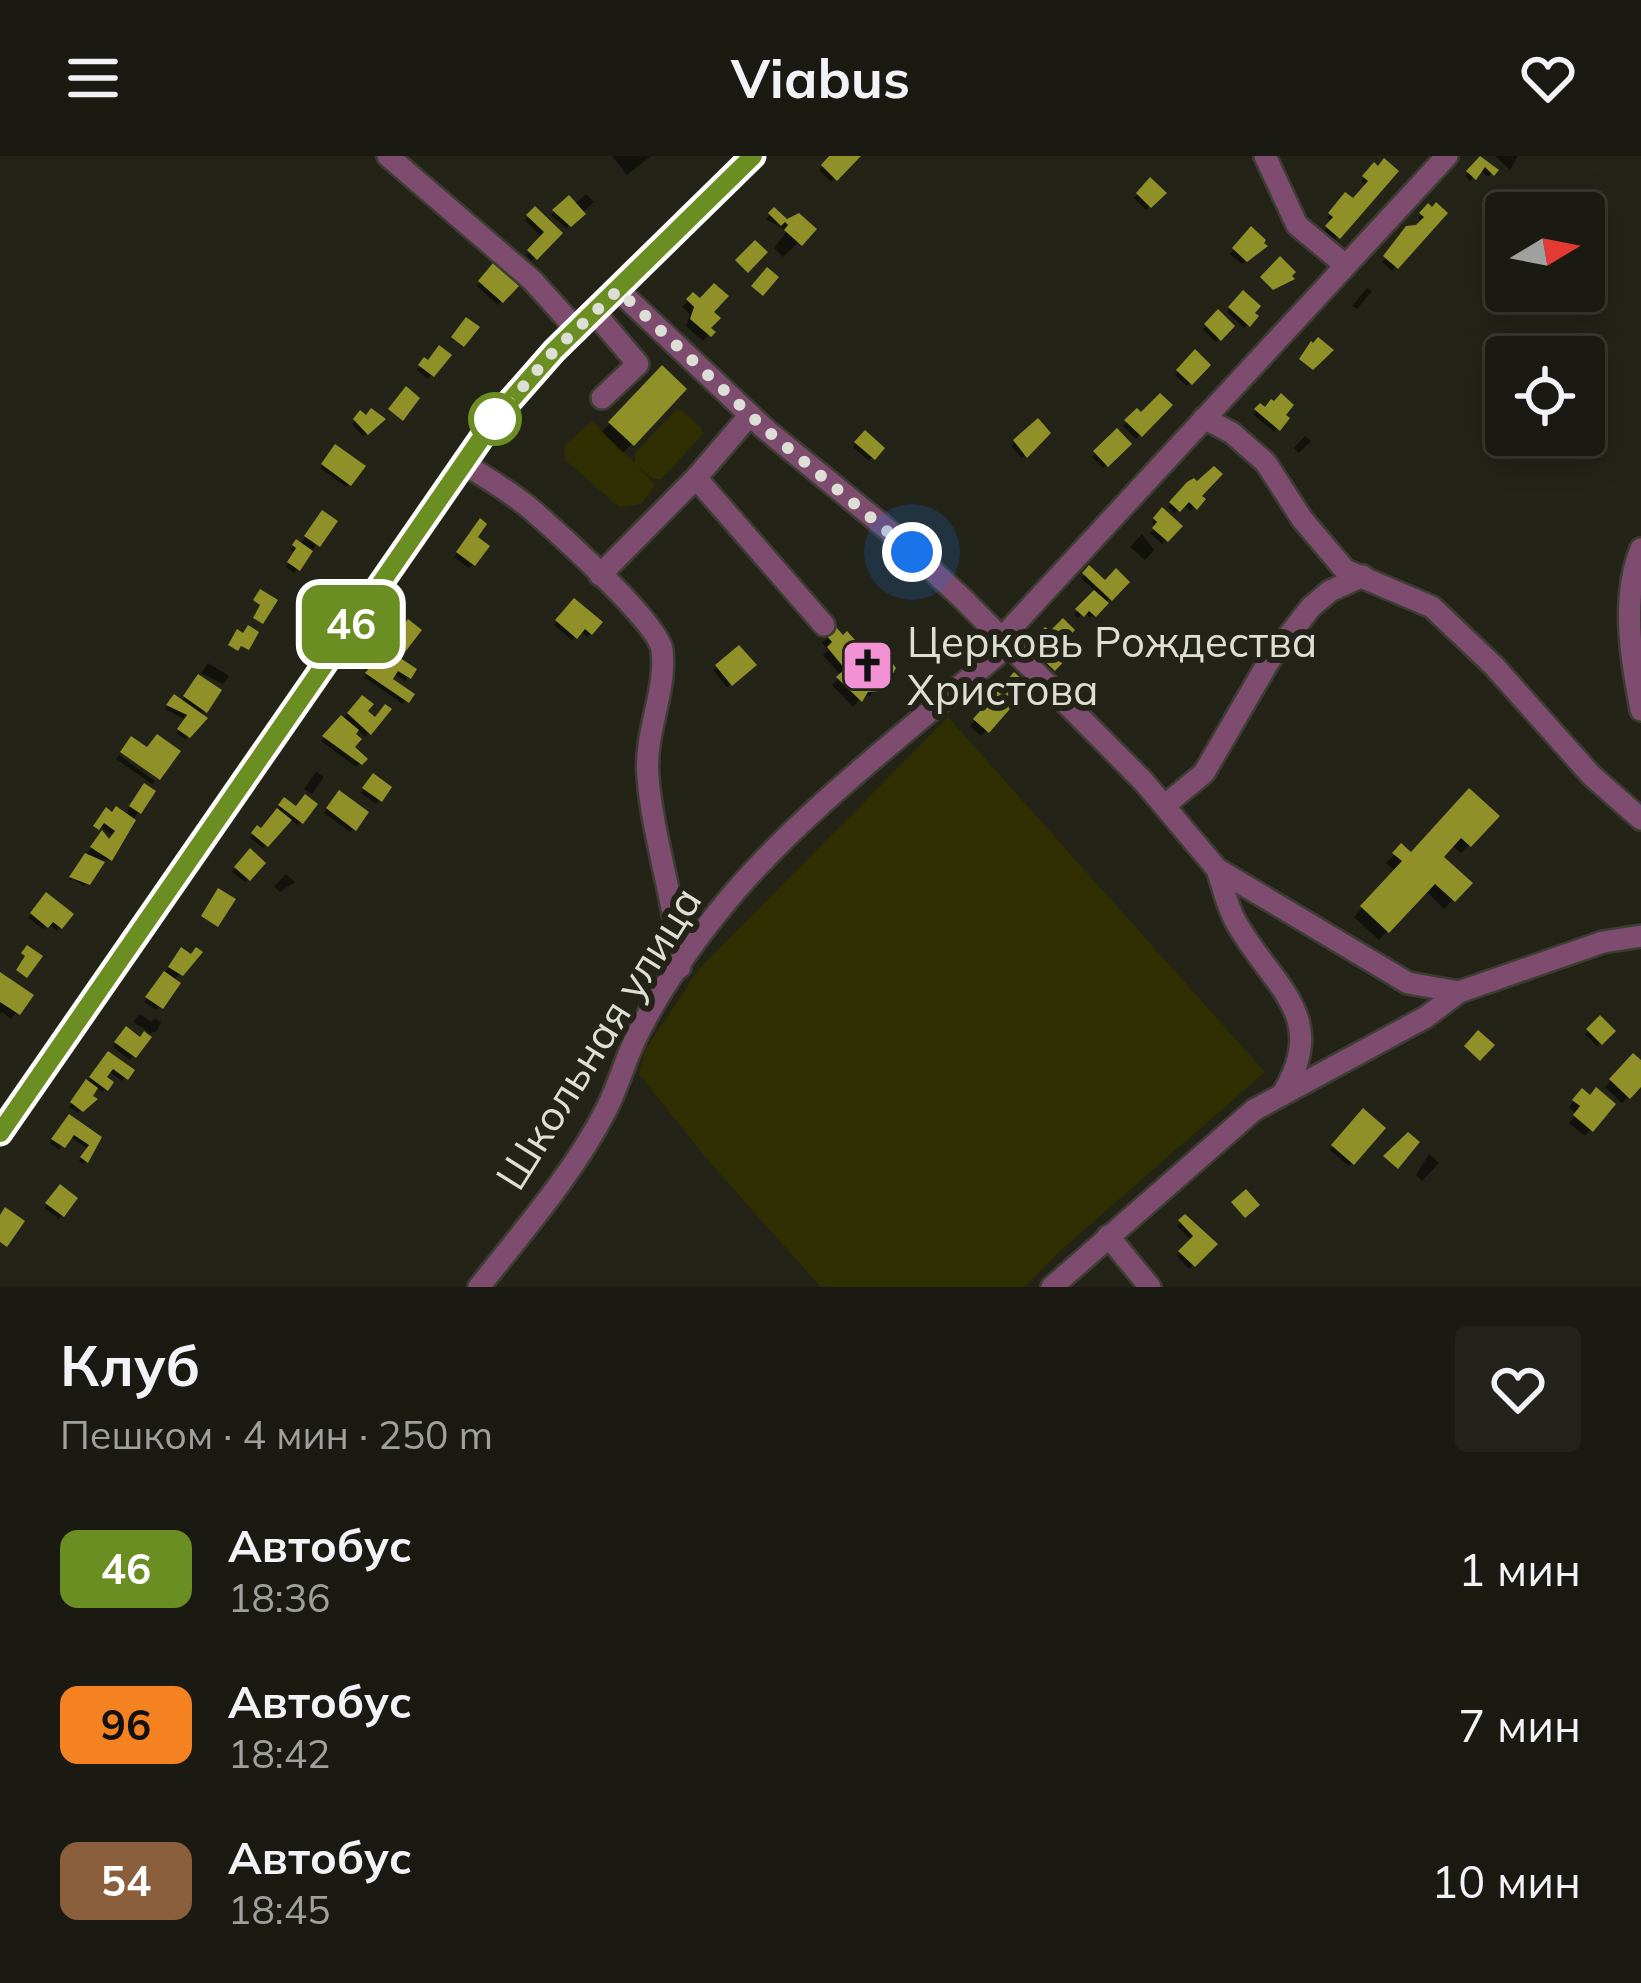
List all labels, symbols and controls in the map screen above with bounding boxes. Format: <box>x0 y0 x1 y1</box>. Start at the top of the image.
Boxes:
text: Viabus <box>731 44 910 112</box>
icon: menu <box>60 45 126 111</box>
icon: heart <box>1515 45 1581 111</box>
north arrow <box>1485 192 1605 312</box>
map controls <box>1485 192 1605 456</box>
button: locate <box>1485 336 1605 456</box>
unlabelled marker <box>470 394 520 444</box>
your location <box>882 522 942 582</box>
line badge: 46 <box>297 585 405 663</box>
text: 46 <box>326 597 376 650</box>
place label: Церковь Рождества Христова <box>907 615 1317 716</box>
church icon: Церковь Рождества Христова <box>840 637 896 693</box>
street label: Школьная улица <box>484 877 712 1199</box>
button: heart <box>1455 1326 1581 1452</box>
text: Клуб <box>60 1329 200 1400</box>
text: Пешком · 4 мин · 250 m <box>60 1410 493 1459</box>
text: Автобус <box>228 1517 412 1573</box>
text: 1 мин <box>1458 1541 1581 1597</box>
text: 46 <box>101 1542 151 1595</box>
text: 18:36 <box>228 1573 331 1622</box>
text: Автобус <box>228 1673 412 1729</box>
text: 7 мин <box>1458 1697 1581 1753</box>
text: 96 <box>101 1698 151 1751</box>
text: 18:42 <box>228 1729 331 1778</box>
text: Автобус <box>228 1829 412 1885</box>
text: 10 мин <box>1431 1853 1581 1909</box>
text: 54 <box>101 1854 151 1907</box>
text: 18:45 <box>228 1885 331 1934</box>

